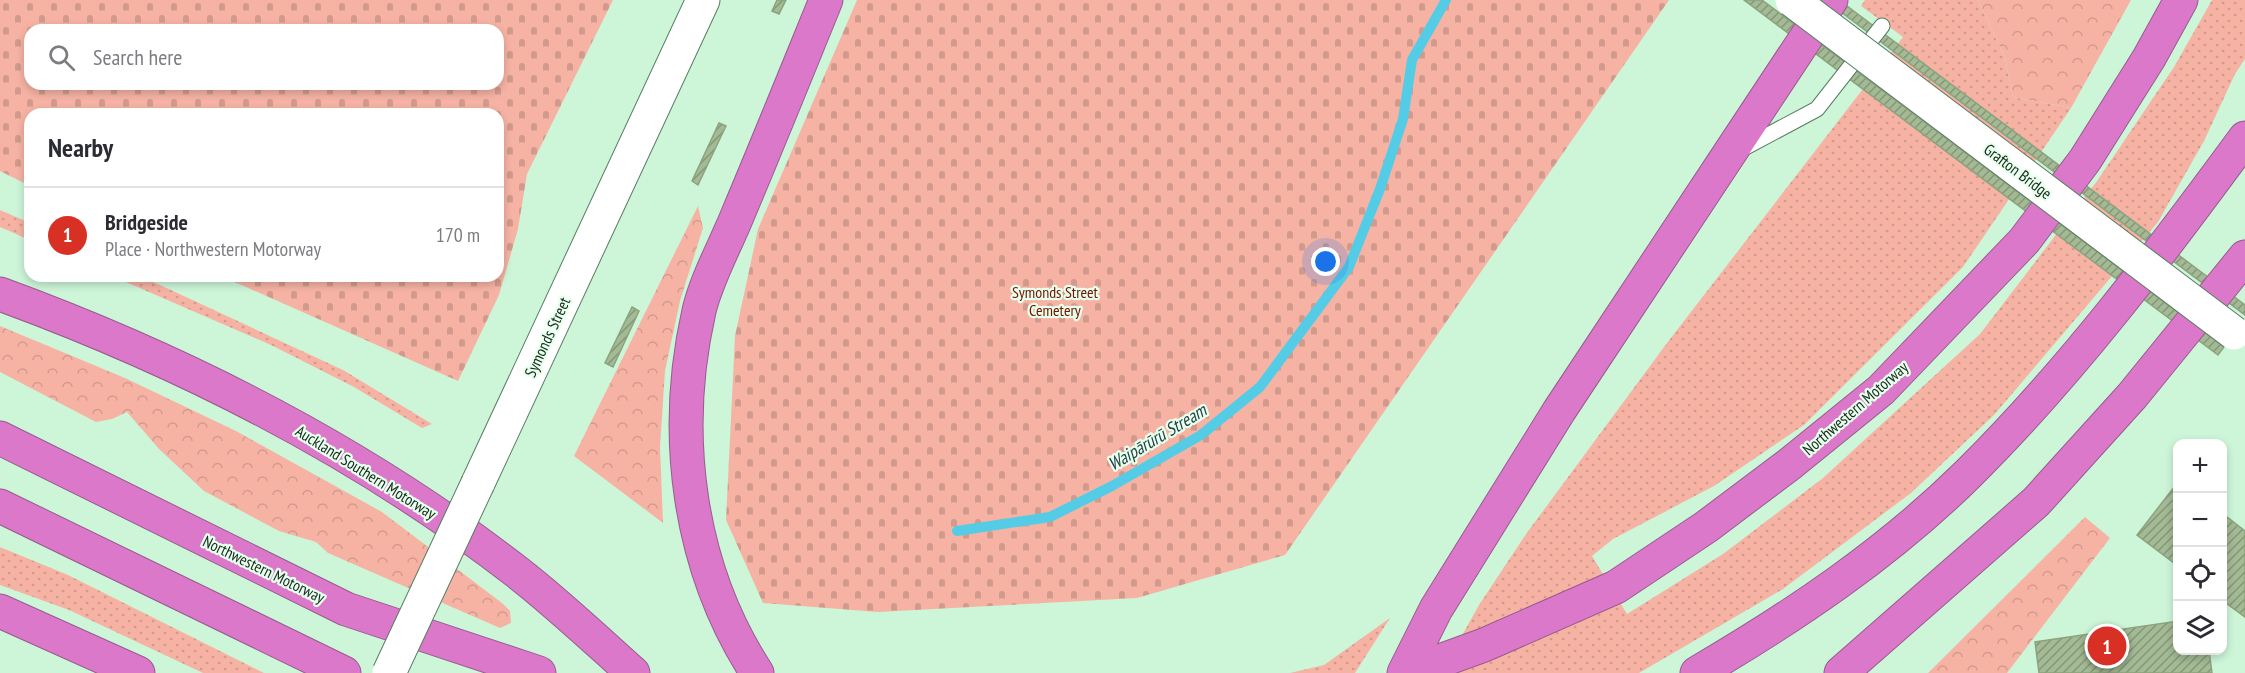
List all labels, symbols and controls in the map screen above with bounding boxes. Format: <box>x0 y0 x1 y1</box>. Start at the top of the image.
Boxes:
search box <box>24 24 504 90</box>
icon: search <box>45 41 78 74</box>
text: Search here <box>93 43 182 71</box>
text: Nearby <box>48 131 113 164</box>
street label: Grafton Bridge <box>1980 139 2056 203</box>
text: Bridgeside <box>105 208 188 236</box>
text: 1 <box>63 222 72 248</box>
text: 170 m <box>436 222 480 248</box>
text: Place · Northwestern Motorway <box>105 236 321 262</box>
your location <box>1311 247 1340 276</box>
park label: Symonds Street Cemetery <box>1012 282 1099 320</box>
street label: Symonds Street <box>520 293 574 380</box>
street label: Northwestern Motorway <box>1798 357 1912 459</box>
water label: Waipārūrū Stream <box>1104 398 1212 475</box>
street label: Auckland Southern Motorway <box>292 421 440 523</box>
map controls <box>2173 439 2227 655</box>
button: + <box>2173 439 2227 493</box>
button: − <box>2173 493 2227 547</box>
street label: Northwestern Motorway <box>200 531 328 607</box>
button: locate <box>2173 547 2227 601</box>
button: layers <box>2173 601 2227 655</box>
pin: 1 <box>2088 624 2126 668</box>

